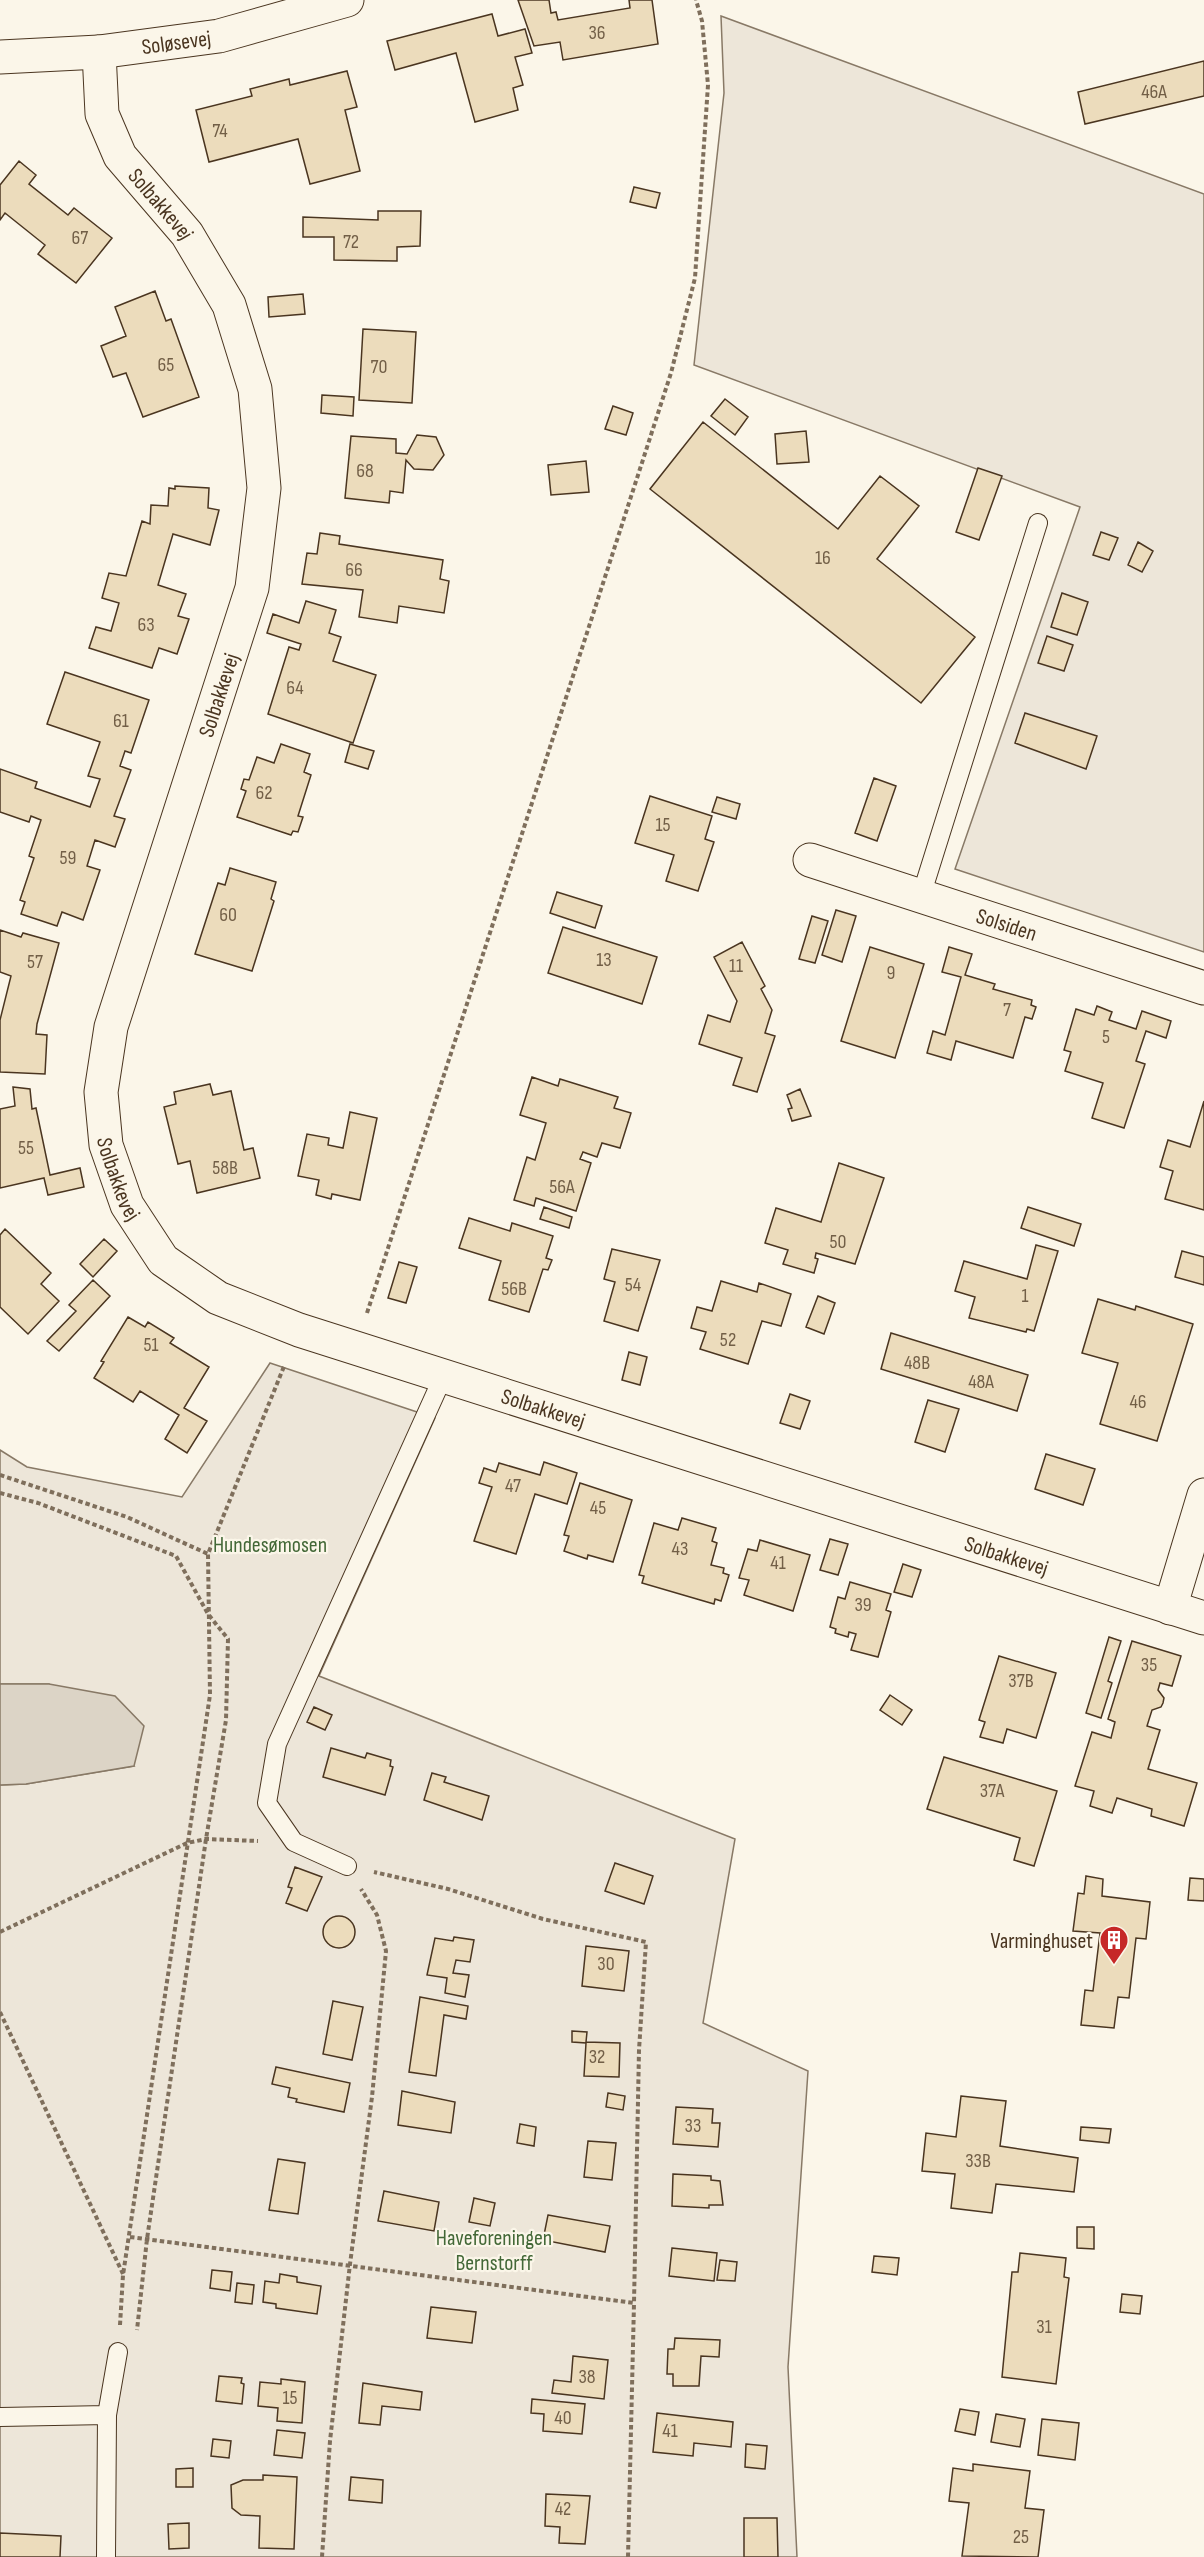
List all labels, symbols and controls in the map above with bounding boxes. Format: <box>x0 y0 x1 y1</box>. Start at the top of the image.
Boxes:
house number: 36 <box>588 21 606 45</box>
street label: Soløsevej <box>140 25 213 61</box>
house number: 46A <box>1141 80 1167 104</box>
house number: 74 <box>212 119 228 143</box>
street label: Solbakkevej <box>122 163 199 245</box>
house number: 67 <box>72 226 88 250</box>
house number: 72 <box>343 230 359 254</box>
house number: 65 <box>158 353 174 377</box>
house number: 70 <box>371 355 387 379</box>
house number: 68 <box>356 459 374 483</box>
house number: 16 <box>815 546 831 570</box>
house number: 66 <box>345 558 363 582</box>
house number: 63 <box>137 613 155 637</box>
street label: Solbakkevej <box>193 650 246 741</box>
house number: 64 <box>286 676 304 700</box>
house number: 61 <box>113 709 129 733</box>
house number: 62 <box>255 781 273 805</box>
house number: 15 <box>655 813 671 837</box>
house number: 59 <box>60 846 76 870</box>
house number: 60 <box>219 903 237 927</box>
street label: Solsiden <box>973 903 1040 948</box>
house number: 13 <box>596 948 612 972</box>
house number: 57 <box>27 950 43 974</box>
house number: 11 <box>729 954 743 978</box>
house number: 9 <box>887 961 895 985</box>
house number: 7 <box>1003 998 1011 1022</box>
house number: 5 <box>1102 1025 1110 1049</box>
house number: 55 <box>18 1136 34 1160</box>
street label: Solbakkevej <box>90 1136 146 1226</box>
house number: 58B <box>212 1156 238 1180</box>
house number: 56A <box>549 1175 575 1199</box>
house number: 50 <box>830 1230 846 1254</box>
house number: 54 <box>625 1273 641 1297</box>
house number: 56B <box>501 1277 527 1301</box>
house number: 1 <box>1022 1284 1029 1308</box>
house number: 52 <box>720 1328 736 1352</box>
house number: 51 <box>143 1333 159 1357</box>
house number: 48B <box>904 1351 930 1375</box>
house number: 48A <box>968 1370 994 1394</box>
street label: Solbakkevej <box>498 1383 588 1435</box>
house number: 46 <box>1129 1390 1147 1414</box>
house number: 47 <box>505 1474 521 1498</box>
house number: 45 <box>590 1496 606 1520</box>
street label: Solbakkevej <box>961 1531 1051 1583</box>
park label: Hundesømosen <box>213 1532 327 1559</box>
house number: 43 <box>672 1537 688 1561</box>
house number: 41 <box>770 1551 786 1575</box>
house number: 39 <box>854 1593 872 1617</box>
house number: 35 <box>1141 1653 1157 1677</box>
house number: 37B <box>1008 1669 1034 1693</box>
house number: 37A <box>980 1779 1005 1803</box>
building icon: Varminghuset <box>1098 1924 1130 1966</box>
place label: Varminghuset <box>991 1928 1093 1955</box>
house number: 30 <box>597 1952 615 1976</box>
house number: 32 <box>589 2045 605 2069</box>
house number: 33 <box>685 2114 701 2138</box>
house number: 33B <box>965 2149 991 2173</box>
park label: Haveforeningen Bernstorff <box>436 2225 552 2277</box>
house number: 31 <box>1036 2315 1052 2339</box>
house number: 38 <box>578 2365 596 2389</box>
house number: 15 <box>282 2386 298 2410</box>
house number: 40 <box>554 2406 572 2430</box>
house number: 41 <box>662 2419 678 2443</box>
house number: 42 <box>555 2497 571 2521</box>
house number: 25 <box>1013 2525 1029 2549</box>

